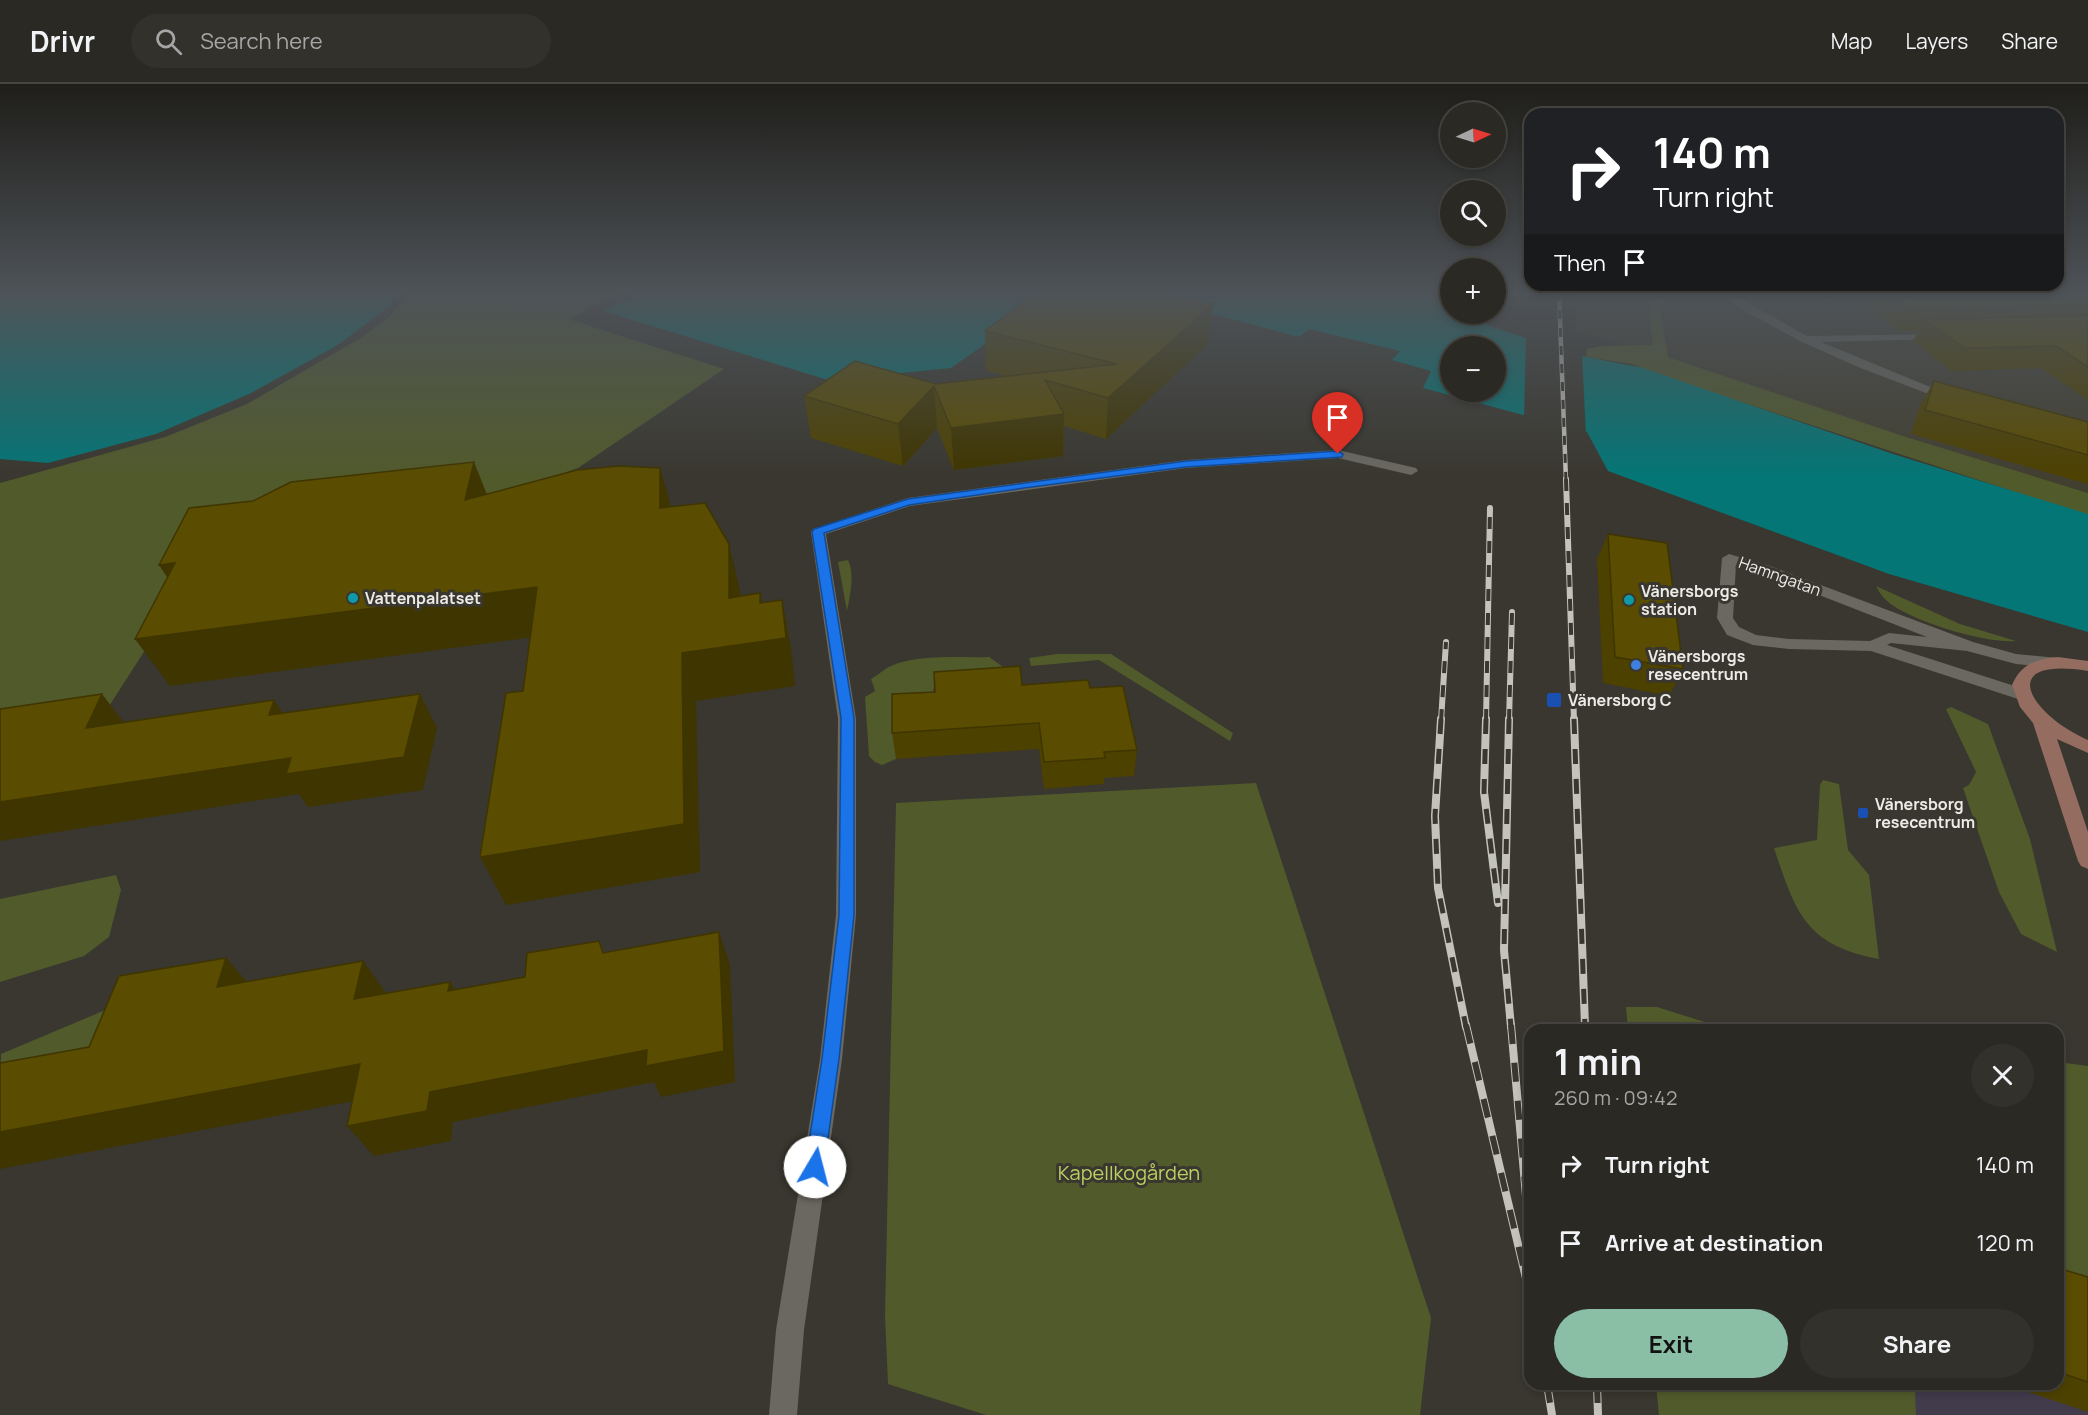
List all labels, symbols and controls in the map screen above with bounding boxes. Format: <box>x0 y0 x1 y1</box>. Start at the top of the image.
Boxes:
search box <box>131 14 551 68</box>
text: Drivr <box>30 22 95 60</box>
icon: search <box>152 25 185 58</box>
text: Search here <box>200 26 323 56</box>
text: Map <box>1831 27 1872 55</box>
text: Layers <box>1905 27 1968 55</box>
text: Share <box>2001 27 2058 55</box>
north arrow <box>1440 102 1506 168</box>
map controls <box>1440 102 1506 402</box>
text: 140 m <box>1653 123 1771 181</box>
icon: right <box>1554 132 1632 210</box>
text: Turn right <box>1653 178 1774 215</box>
button: search <box>1440 180 1506 246</box>
icon: arrive <box>1618 246 1651 279</box>
text: Then <box>1554 248 1606 278</box>
button: + <box>1440 258 1506 324</box>
button: − <box>1440 336 1506 402</box>
pin <box>1312 392 1363 454</box>
icon: arrive <box>1321 401 1354 434</box>
street label: Hamngatan <box>1736 551 1824 601</box>
place label: Vänersborgs station <box>1641 580 1739 620</box>
place label: Vattenpalatset <box>365 587 481 609</box>
marker: Vattenpalatset <box>346 591 360 605</box>
marker: Vänersborgs station <box>1622 593 1636 607</box>
place label: Vänersborgs resecentrum <box>1648 645 1748 685</box>
marker: Vänersborgs resecentrum <box>1629 658 1643 672</box>
place label: Vänersborg C <box>1568 689 1672 711</box>
marker: Vänersborg C <box>1545 691 1563 709</box>
place label: Vänersborg resecentrum <box>1875 793 1975 833</box>
marker: Vänersborg resecentrum <box>1856 806 1870 820</box>
text: 1 min <box>1554 1037 1642 1086</box>
button: close <box>1971 1044 2034 1107</box>
text: 260 m · 09:42 <box>1554 1084 1677 1111</box>
position arrow <box>783 1135 847 1199</box>
icon: right <box>1554 1149 1587 1182</box>
text: Turn right <box>1605 1150 1710 1180</box>
text: 140 m <box>1976 1150 2034 1180</box>
park label: Kapellkogården <box>1058 1159 1200 1186</box>
icon: arrive <box>1554 1227 1587 1260</box>
text: Arrive at destination <box>1605 1228 1823 1258</box>
text: 120 m <box>1976 1228 2034 1258</box>
button: Exit <box>1554 1309 1788 1378</box>
button: Share <box>1800 1309 2034 1378</box>

